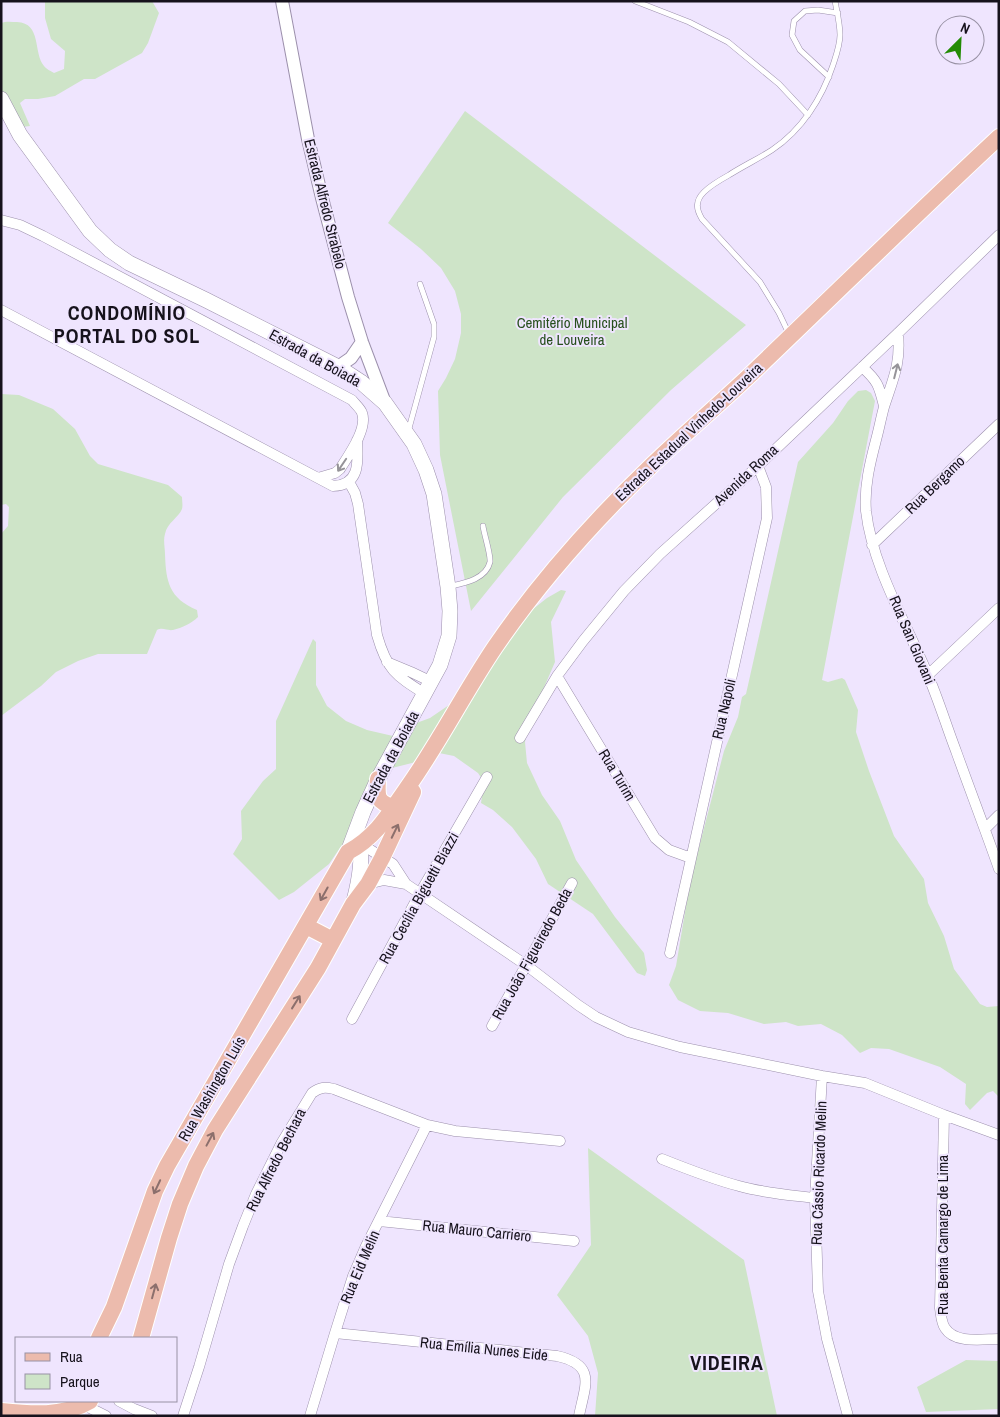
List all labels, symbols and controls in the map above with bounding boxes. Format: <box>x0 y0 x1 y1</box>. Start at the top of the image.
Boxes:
north arrow <box>935 15 985 65</box>
text: N <box>958 18 973 38</box>
street label: Estrada Alfredo Strabelo <box>299 137 352 271</box>
district label: CONDOMÍNIO PORTAL DO SOL <box>54 299 200 349</box>
park label: Cemitério Municipal de Louveira <box>517 312 627 350</box>
street label: Estrada da Boiada <box>266 324 365 392</box>
street label: Estrada Estadual Vinhedo-Louveira <box>610 357 767 506</box>
one-way arrow <box>892 363 901 379</box>
street label: Avenida Roma <box>708 439 783 511</box>
street label: Rua Bergamo <box>900 451 969 519</box>
one-way arrow <box>337 457 347 471</box>
street label: Rua San Giovani <box>884 592 941 687</box>
street label: Rua Napoli <box>706 677 741 741</box>
street label: Estrada da Boiada <box>357 707 424 807</box>
street label: Rua Turim <box>594 745 641 805</box>
one-way arrow <box>391 824 400 839</box>
street label: Rua Cecília Biguetti Biazzi <box>374 828 464 967</box>
street label: Rua João Figueiredo Beda <box>487 884 577 1023</box>
one-way arrow <box>319 887 329 902</box>
one-way arrow <box>292 995 302 1009</box>
street label: Rua Washington Luís <box>173 1032 250 1145</box>
street label: Rua Cássio Ricardo Melin <box>805 1101 832 1245</box>
street label: Rua Alfredo Bechara <box>240 1104 311 1215</box>
one-way arrow <box>205 1132 215 1147</box>
street label: Rua Benta Camargo de Lima <box>932 1155 953 1315</box>
one-way arrow <box>152 1180 162 1195</box>
street label: Rua Mauro Carriero <box>422 1214 533 1247</box>
street label: Rua Eid Melin <box>335 1227 384 1307</box>
one-way arrow <box>150 1284 160 1300</box>
street label: Rua Emília Nunes Eide <box>419 1331 549 1366</box>
legend <box>15 1337 178 1402</box>
text: Rua <box>60 1346 83 1367</box>
district label: VIDEIRA <box>690 1349 764 1376</box>
text: Parque <box>60 1371 100 1392</box>

